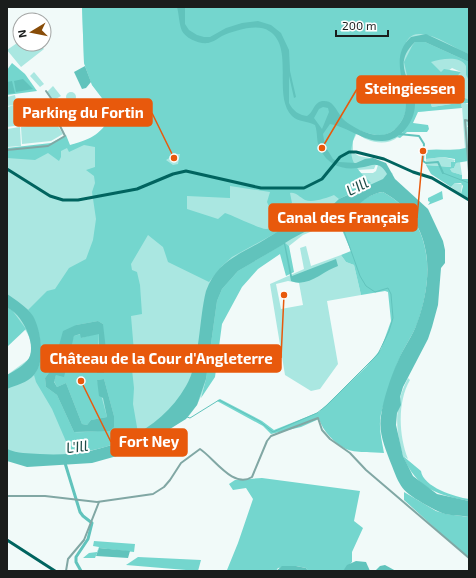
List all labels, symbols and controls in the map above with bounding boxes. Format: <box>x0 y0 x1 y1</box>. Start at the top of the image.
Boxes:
north arrow <box>12 12 52 52</box>
scale bar <box>336 12 388 38</box>
text: 200 m <box>342 18 376 32</box>
text: N <box>15 29 29 39</box>
callout: Steingiessen <box>357 76 464 103</box>
text: Steingiessen <box>364 79 456 97</box>
callout: Parking du Fortin <box>14 99 152 126</box>
text: Parking du Fortin <box>22 103 144 121</box>
water label: L'Ill <box>343 173 371 199</box>
callout: Canal des Français <box>269 204 417 231</box>
text: Canal des Français <box>277 208 409 228</box>
callout: Château de la Cour d'Angleterre <box>41 345 281 372</box>
text: Château de la Cour d'Angleterre <box>49 349 273 367</box>
callout: Fort Ney <box>111 429 187 456</box>
text: Fort Ney <box>119 432 180 451</box>
water label: L'Ill <box>65 436 89 456</box>

